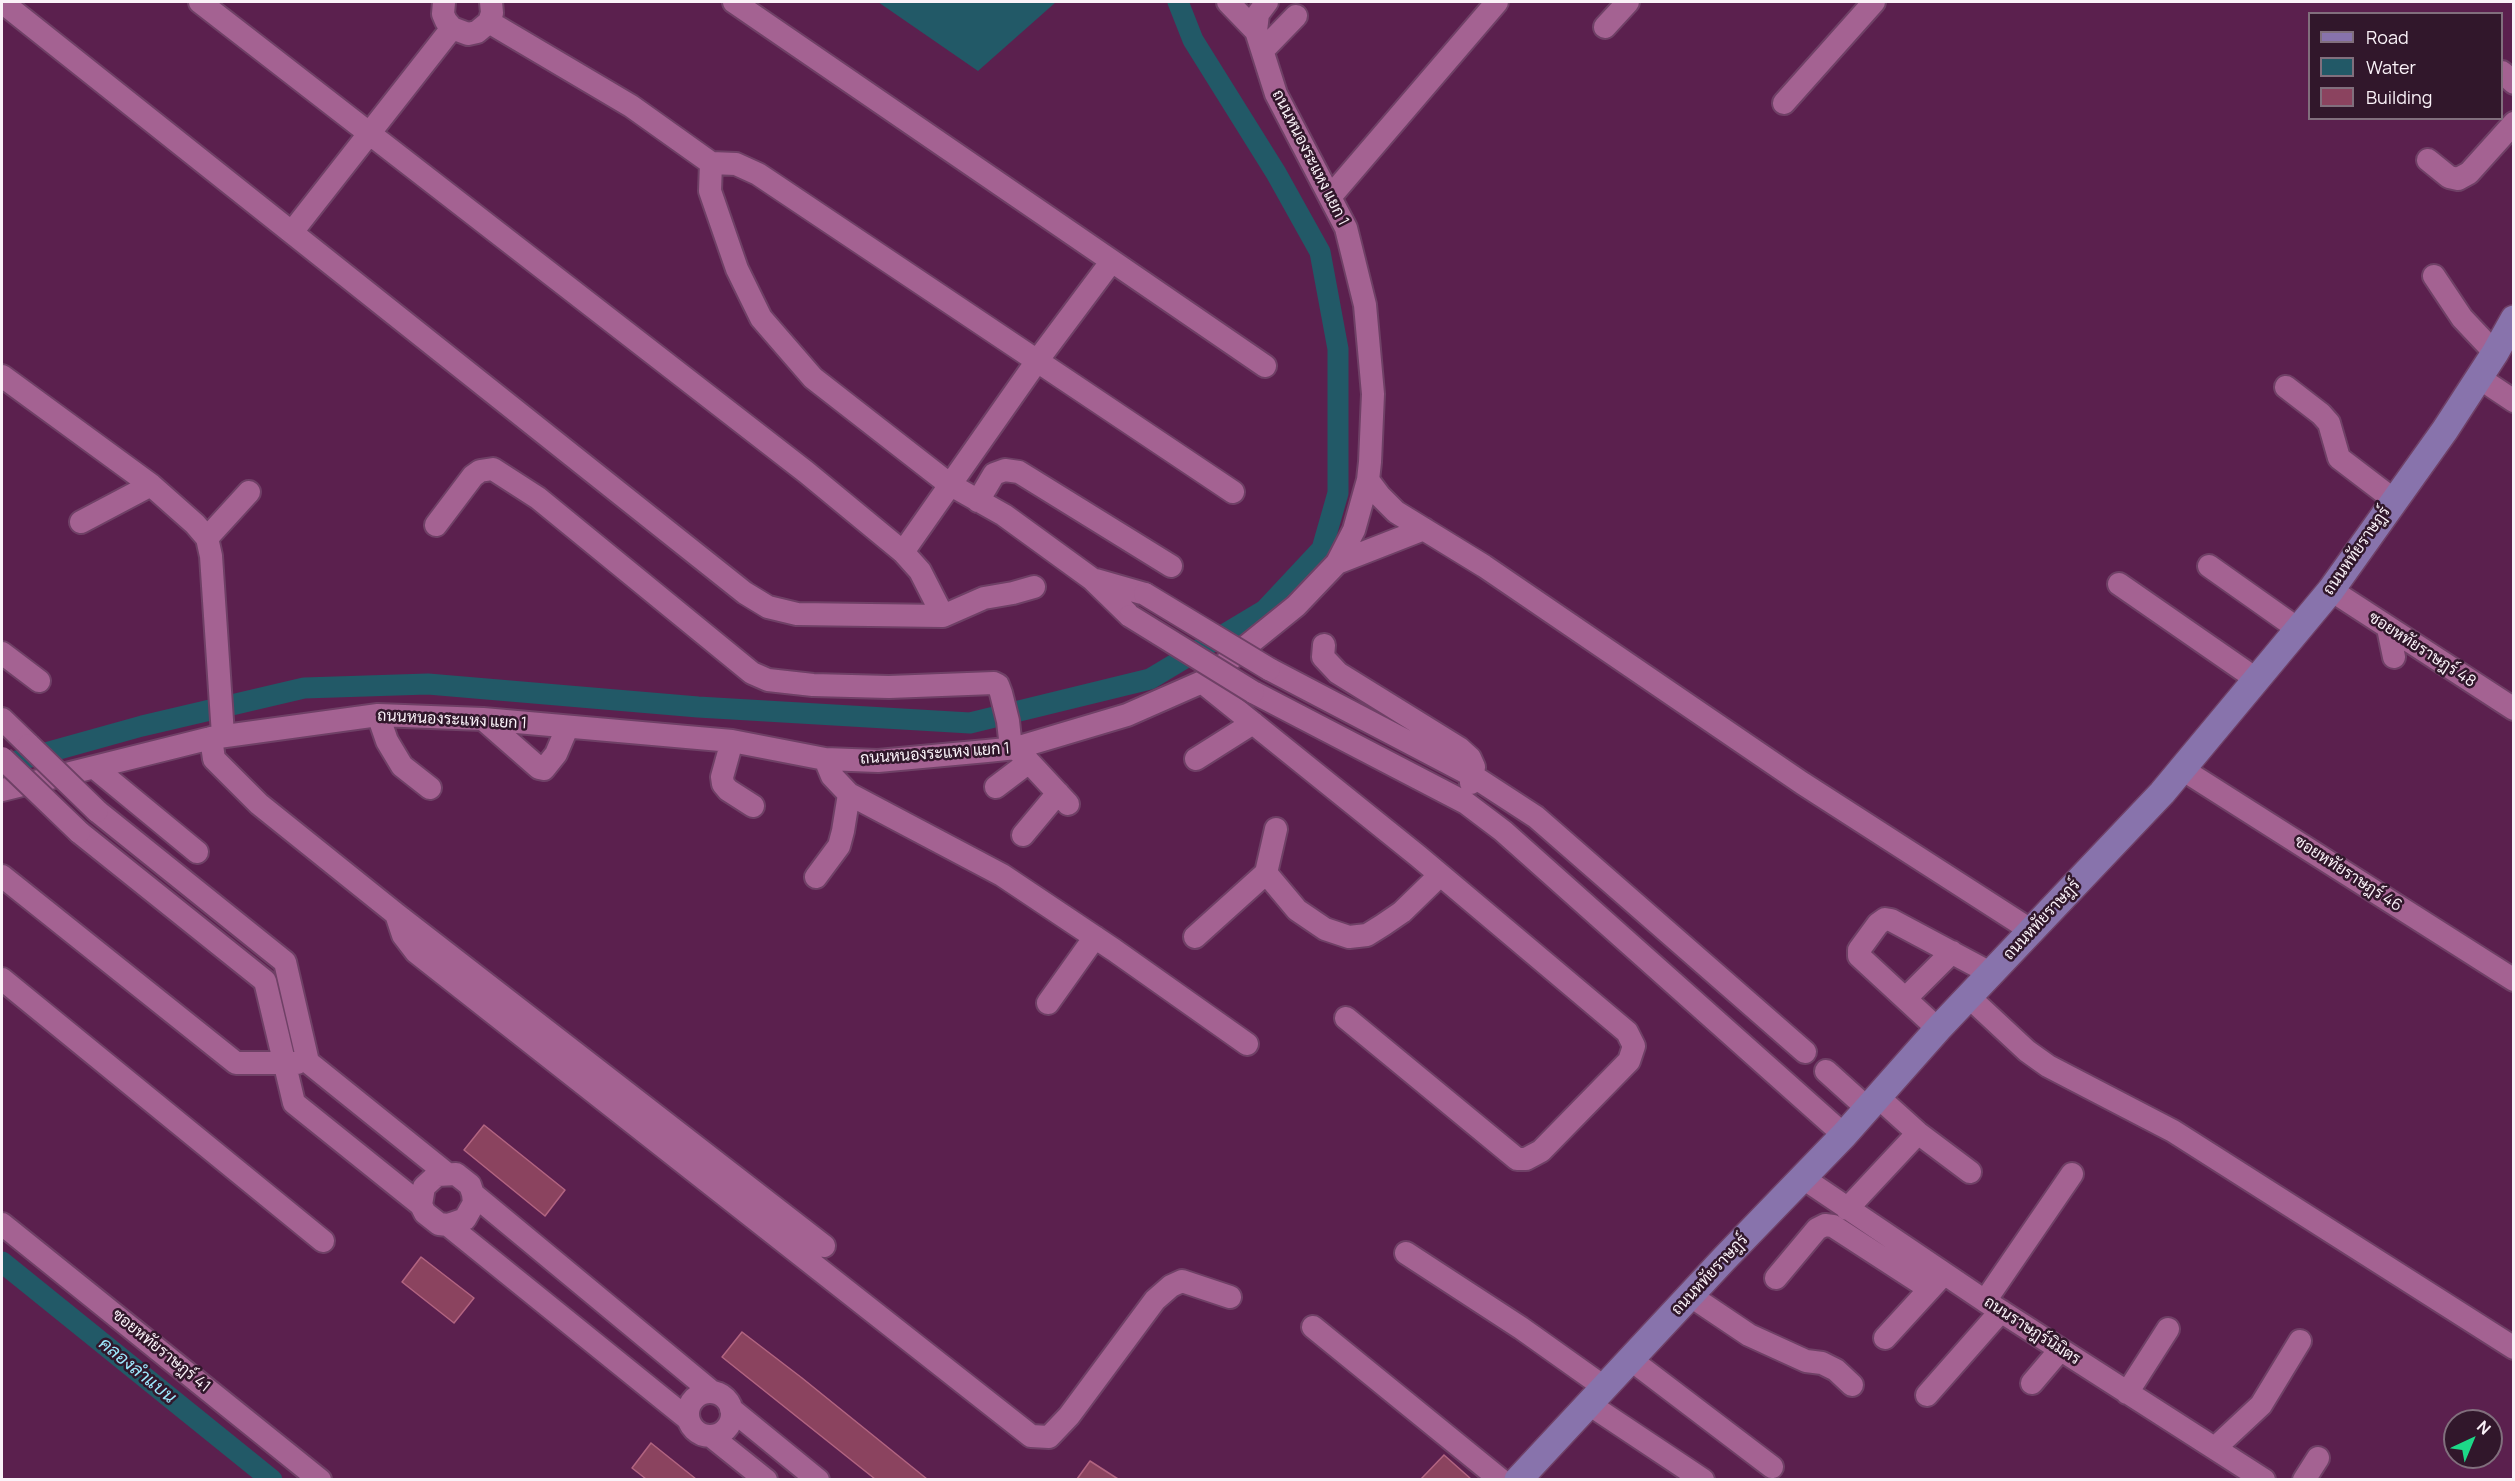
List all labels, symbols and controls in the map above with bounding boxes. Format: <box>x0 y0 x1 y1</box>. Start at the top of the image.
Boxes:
legend <box>2308 12 2503 120</box>
text: Road <box>2366 25 2409 49</box>
text: Water <box>2366 55 2416 79</box>
text: Building <box>2366 85 2432 109</box>
street label: ถนนหนองระแหง แยก 1 <box>1267 87 1353 229</box>
street label: ถนนหทัยราษฎร์ <box>2319 503 2395 599</box>
street label: ซอยหทัยราษฎร์ 48 <box>2365 608 2479 692</box>
street label: ถนนหนองระแหง แยก 1 <box>377 706 527 734</box>
street label: ถนนหนองระแหง แยก 1 <box>860 739 1010 769</box>
street label: ซอยหทัยราษฎร์ 46 <box>2290 832 2406 916</box>
street label: ถนนหทัยราษฎร์ <box>2000 876 2084 964</box>
street label: ถนนหทัยราษฎร์ <box>1668 1231 1752 1319</box>
street label: ถนนราษฎร์นิมิตร <box>1980 1293 2084 1369</box>
street label: ซอยหทัยราษฎร์ 41 <box>108 1305 214 1397</box>
water label: คลองลำแบน <box>94 1333 180 1409</box>
north arrow <box>2443 1409 2503 1469</box>
text: N <box>2472 1416 2496 1439</box>

